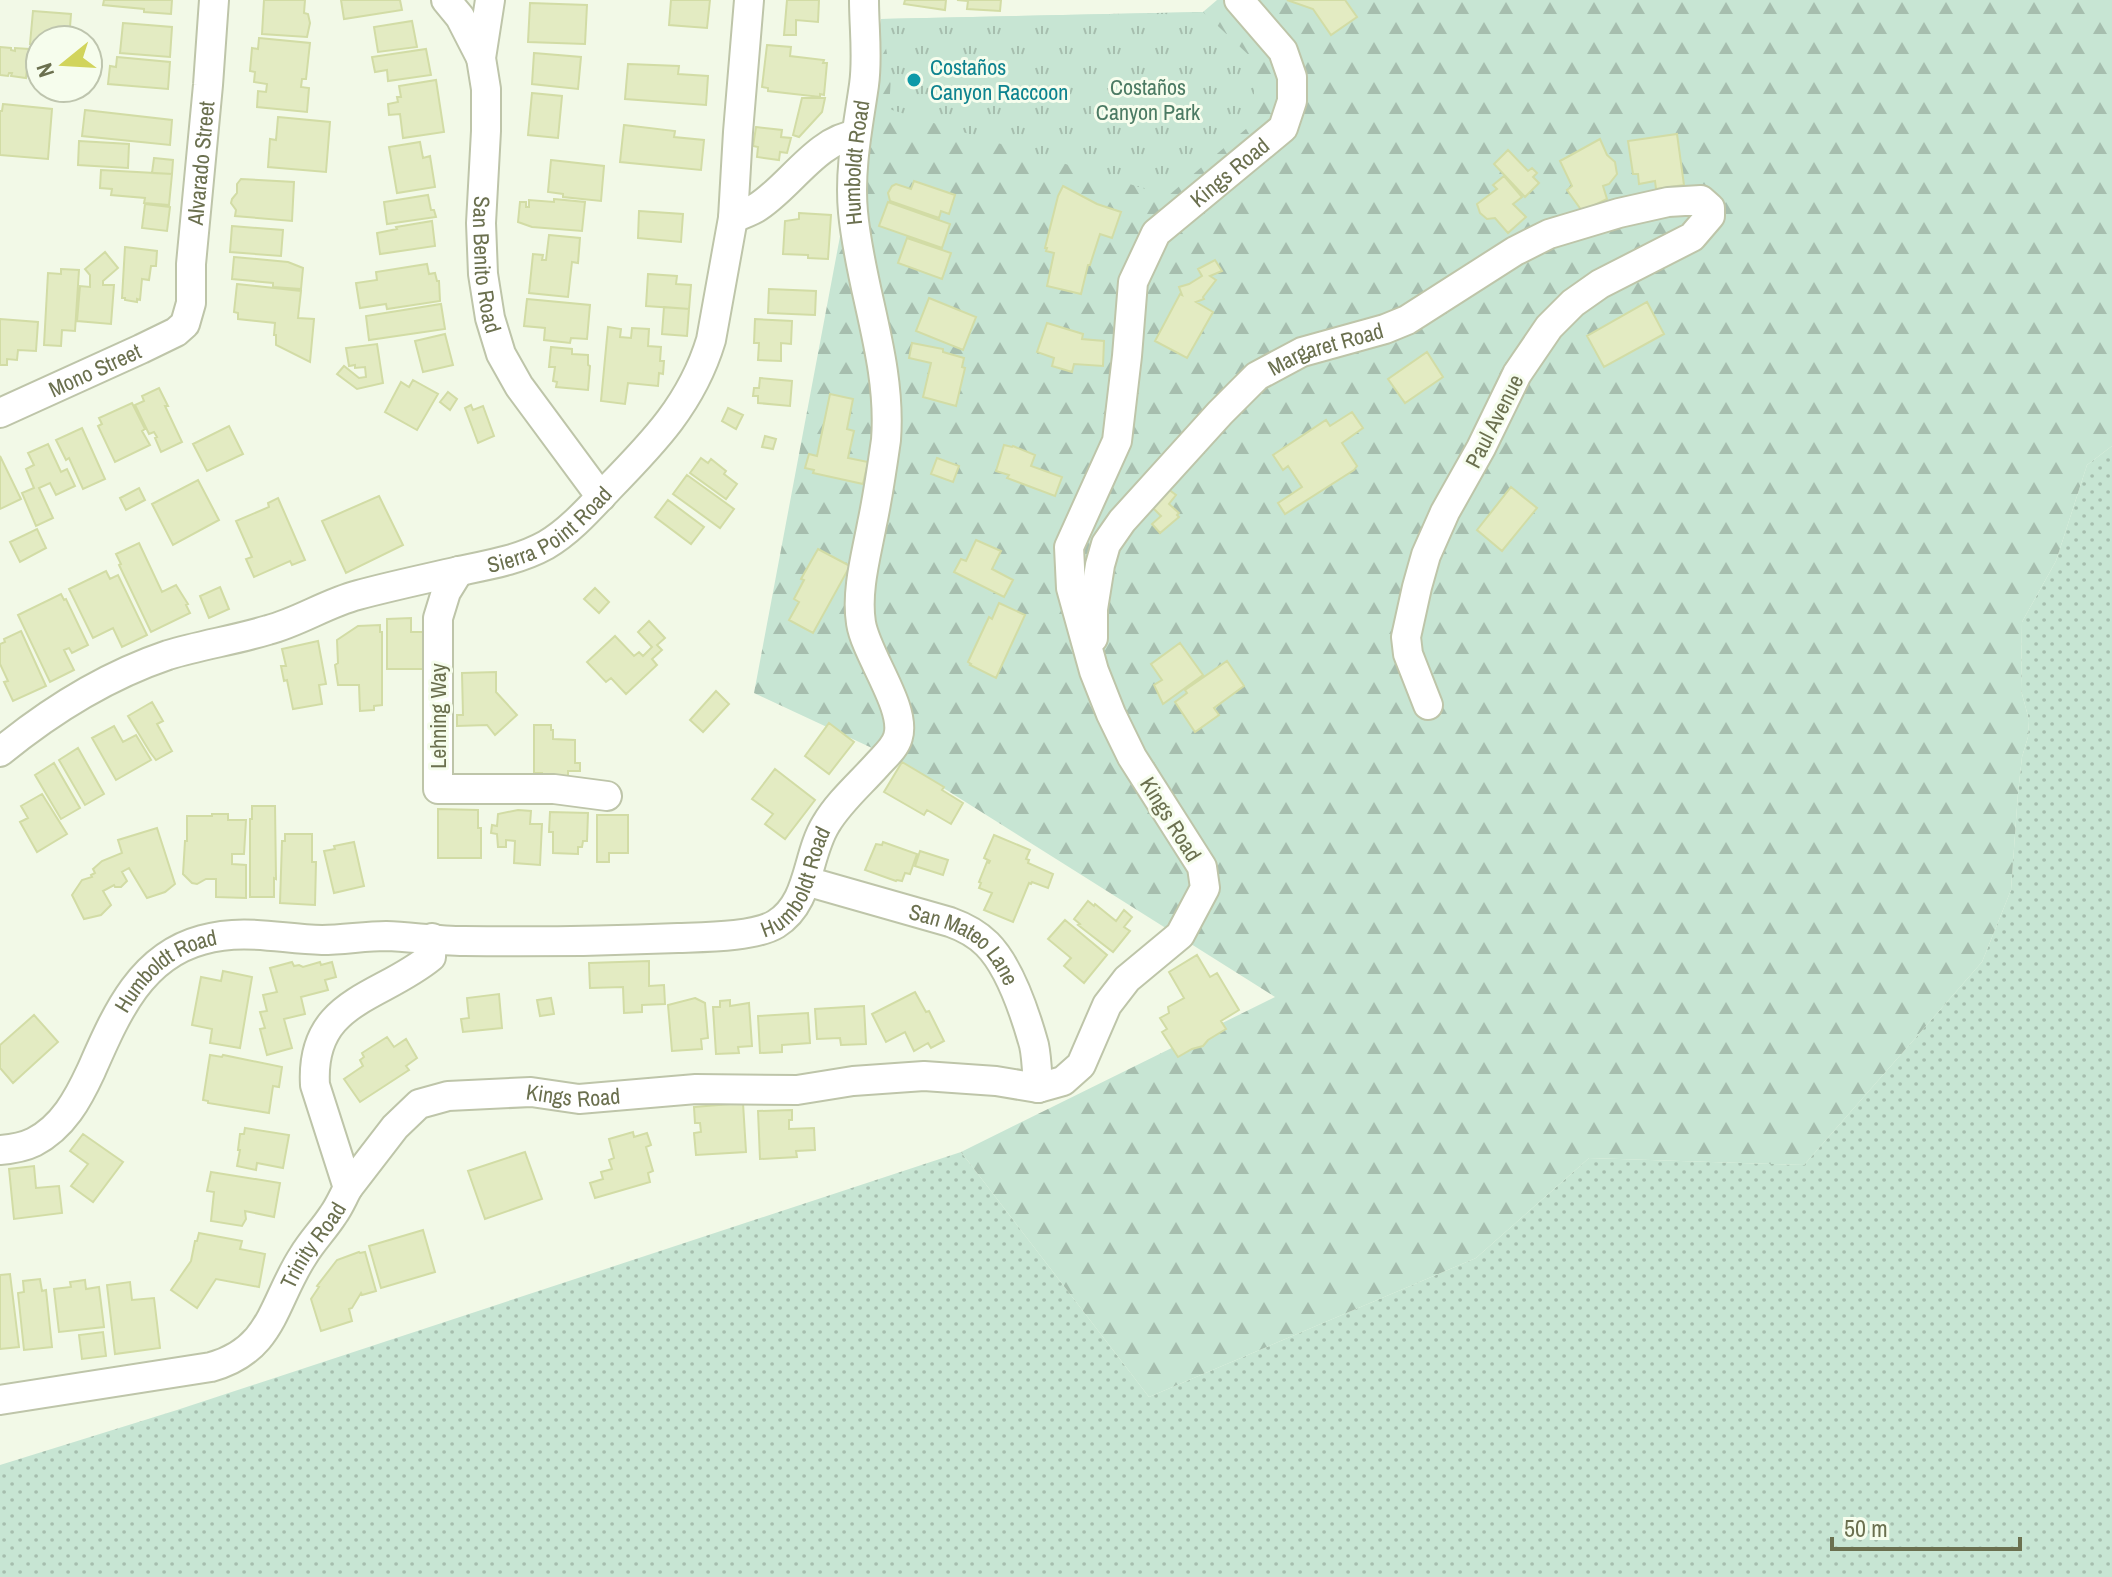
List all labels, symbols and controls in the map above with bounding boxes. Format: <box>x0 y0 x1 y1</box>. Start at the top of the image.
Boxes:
north arrow <box>24 24 104 104</box>
place label: Costaños Canyon Raccoon <box>930 52 1068 107</box>
text: N <box>29 59 61 81</box>
marker: Costaños Canyon Raccoon <box>905 71 923 89</box>
park label: Costaños Canyon Park <box>1096 72 1201 127</box>
street label: Humboldt Road <box>837 98 877 227</box>
street label: Alvarado Street <box>180 100 221 227</box>
street label: Kings Road <box>1184 131 1275 214</box>
street label: San Benito Road <box>466 195 509 337</box>
street label: Margaret Road <box>1262 315 1387 383</box>
street label: Mono Street <box>44 336 146 404</box>
street label: Paul Avenue <box>1458 369 1530 473</box>
street label: Sierra Point Road <box>484 480 618 580</box>
street label: Lehning Way <box>423 663 453 769</box>
street label: Kings Road <box>1133 771 1209 867</box>
street label: Humboldt Road <box>756 821 837 944</box>
street label: San Mateo Lane <box>905 896 1026 990</box>
street label: Humboldt Road <box>107 922 219 1018</box>
street label: Kings Road <box>524 1076 621 1114</box>
street label: Trinity Road <box>273 1196 353 1293</box>
scale bar <box>1832 1501 2020 1551</box>
text: 50 m <box>1844 1512 1888 1544</box>

